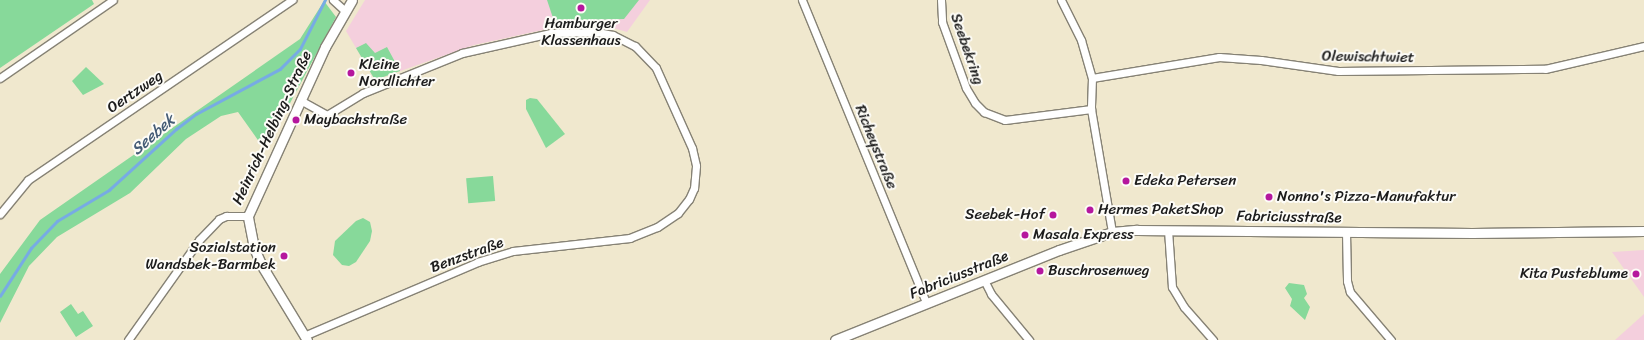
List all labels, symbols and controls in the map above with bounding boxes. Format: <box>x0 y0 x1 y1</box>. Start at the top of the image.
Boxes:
marker: Hamburger Klassenhaus <box>576 3 586 13</box>
street label: Seebekring <box>946 11 988 87</box>
place label: Hamburger Klassenhaus <box>541 14 621 49</box>
street label: Olewischtwiet <box>1322 47 1414 67</box>
street label: Heinrich-Helbing-Straße <box>228 48 316 208</box>
place label: Kleine Nordlichter <box>359 55 434 90</box>
street label: Oertzweg <box>104 67 166 117</box>
marker: Kleine Nordlichter <box>346 68 356 78</box>
street label: Richeystraße <box>851 102 901 192</box>
water label: Seebek <box>127 111 179 159</box>
place label: Maybachstraße <box>304 111 407 129</box>
marker: Maybachstraße <box>291 115 301 125</box>
place label: Edeka Petersen <box>1134 172 1236 190</box>
marker: Edeka Petersen <box>1121 176 1131 186</box>
place label: Nonno's Pizza-Manufaktur <box>1277 188 1455 206</box>
marker: Nonno's Pizza-Manufaktur <box>1264 192 1274 202</box>
place label: Hermes PaketShop <box>1098 201 1223 219</box>
marker: Hermes PaketShop <box>1085 205 1095 215</box>
place label: Seebek-Hof <box>965 206 1045 224</box>
street label: Fabriciusstraße <box>1236 207 1342 227</box>
marker: Seebek-Hof <box>1048 210 1058 220</box>
place label: Masala Express <box>1033 226 1134 244</box>
marker: Masala Express <box>1020 230 1030 240</box>
street label: Benzstraße <box>428 233 506 277</box>
place label: Sozialstation Wandsbek-Barmbek <box>146 238 276 273</box>
street label: Fabriciusstraße <box>907 247 1011 303</box>
marker: Sozialstation Wandsbek-Barmbek <box>279 251 289 261</box>
place label: Buschrosenweg <box>1048 262 1149 280</box>
place label: Kita Pusteblume <box>1519 265 1628 283</box>
marker: Buschrosenweg <box>1035 266 1045 276</box>
marker: Kita Pusteblume <box>1631 269 1641 279</box>

